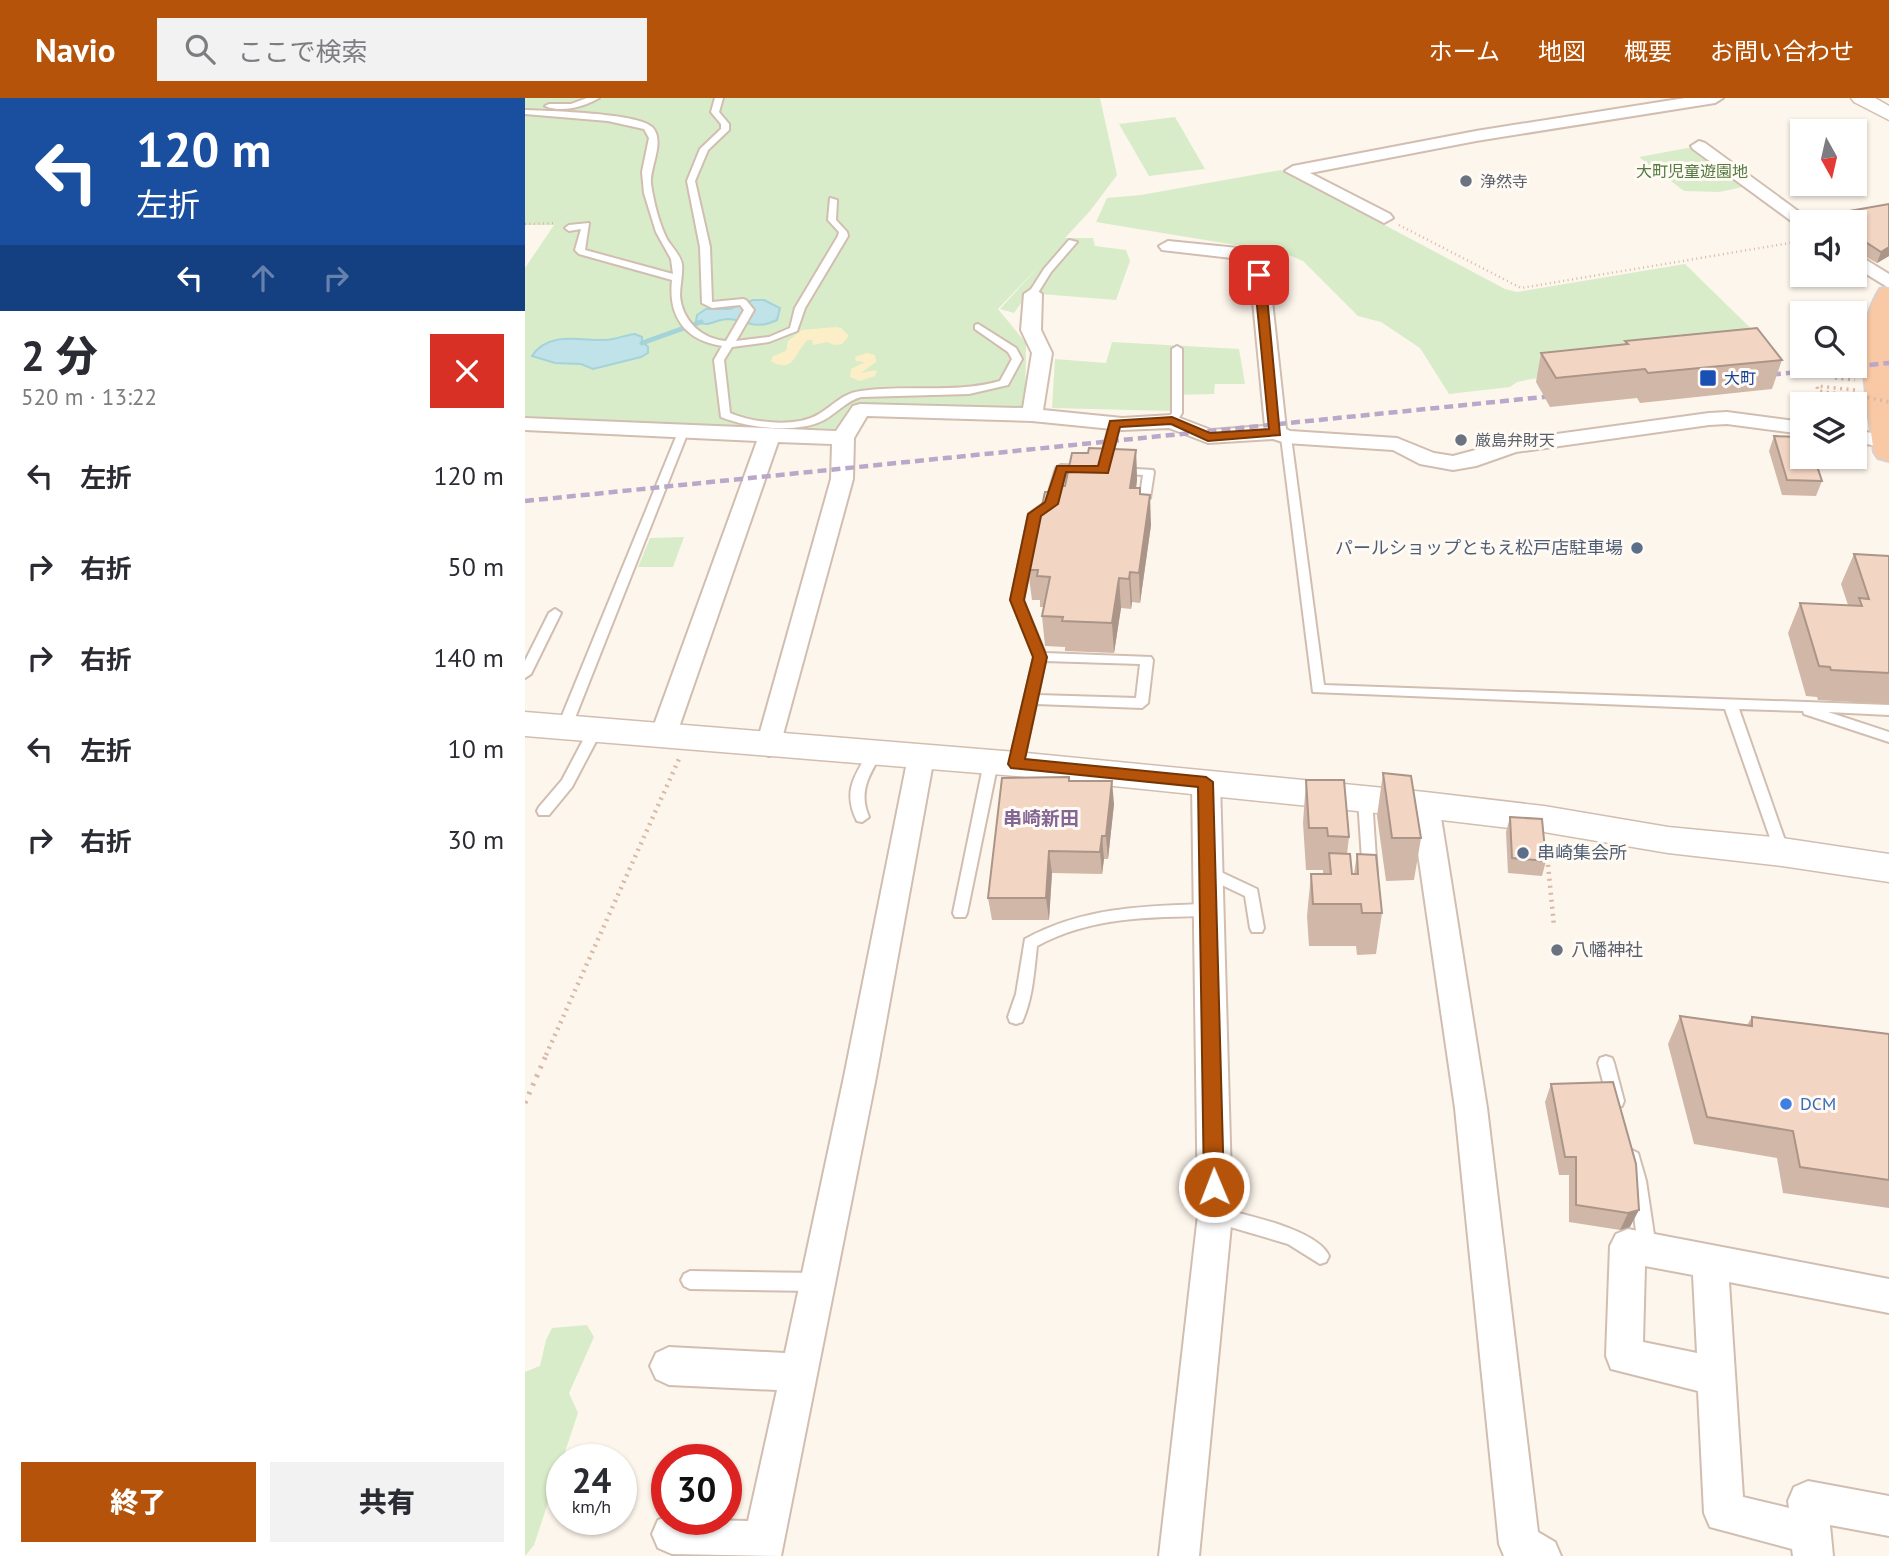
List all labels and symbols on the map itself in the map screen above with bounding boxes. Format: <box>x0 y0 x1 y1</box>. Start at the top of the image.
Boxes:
north arrow <box>1790 119 1867 196</box>
park label: 大町児童遊園地 <box>1636 161 1748 181</box>
place label: 浄然寺 <box>1480 171 1528 191</box>
marker: 浄然寺 <box>1458 173 1474 189</box>
pin <box>1229 245 1289 305</box>
marker: 大町 <box>1698 368 1718 388</box>
place label: 大町 <box>1724 368 1756 388</box>
place label: 厳島弁財天 <box>1475 430 1555 450</box>
marker: 厳島弁財天 <box>1453 432 1469 448</box>
place label: パールショップともえ松戸店駐車場 <box>1335 536 1623 559</box>
marker: パールショップともえ松戸店駐車場 <box>1629 540 1645 556</box>
district label: 串崎新田 <box>1003 806 1079 830</box>
place label: 串崎集会所 <box>1537 841 1627 864</box>
marker: 串崎集会所 <box>1515 845 1531 861</box>
place label: 八幡神社 <box>1571 938 1643 961</box>
marker: 八幡神社 <box>1549 942 1565 958</box>
place label: DCM <box>1800 1092 1836 1115</box>
marker: DCM <box>1778 1096 1794 1112</box>
position arrow <box>1177 1150 1251 1224</box>
speed limit sign: 30 <box>651 1444 742 1535</box>

